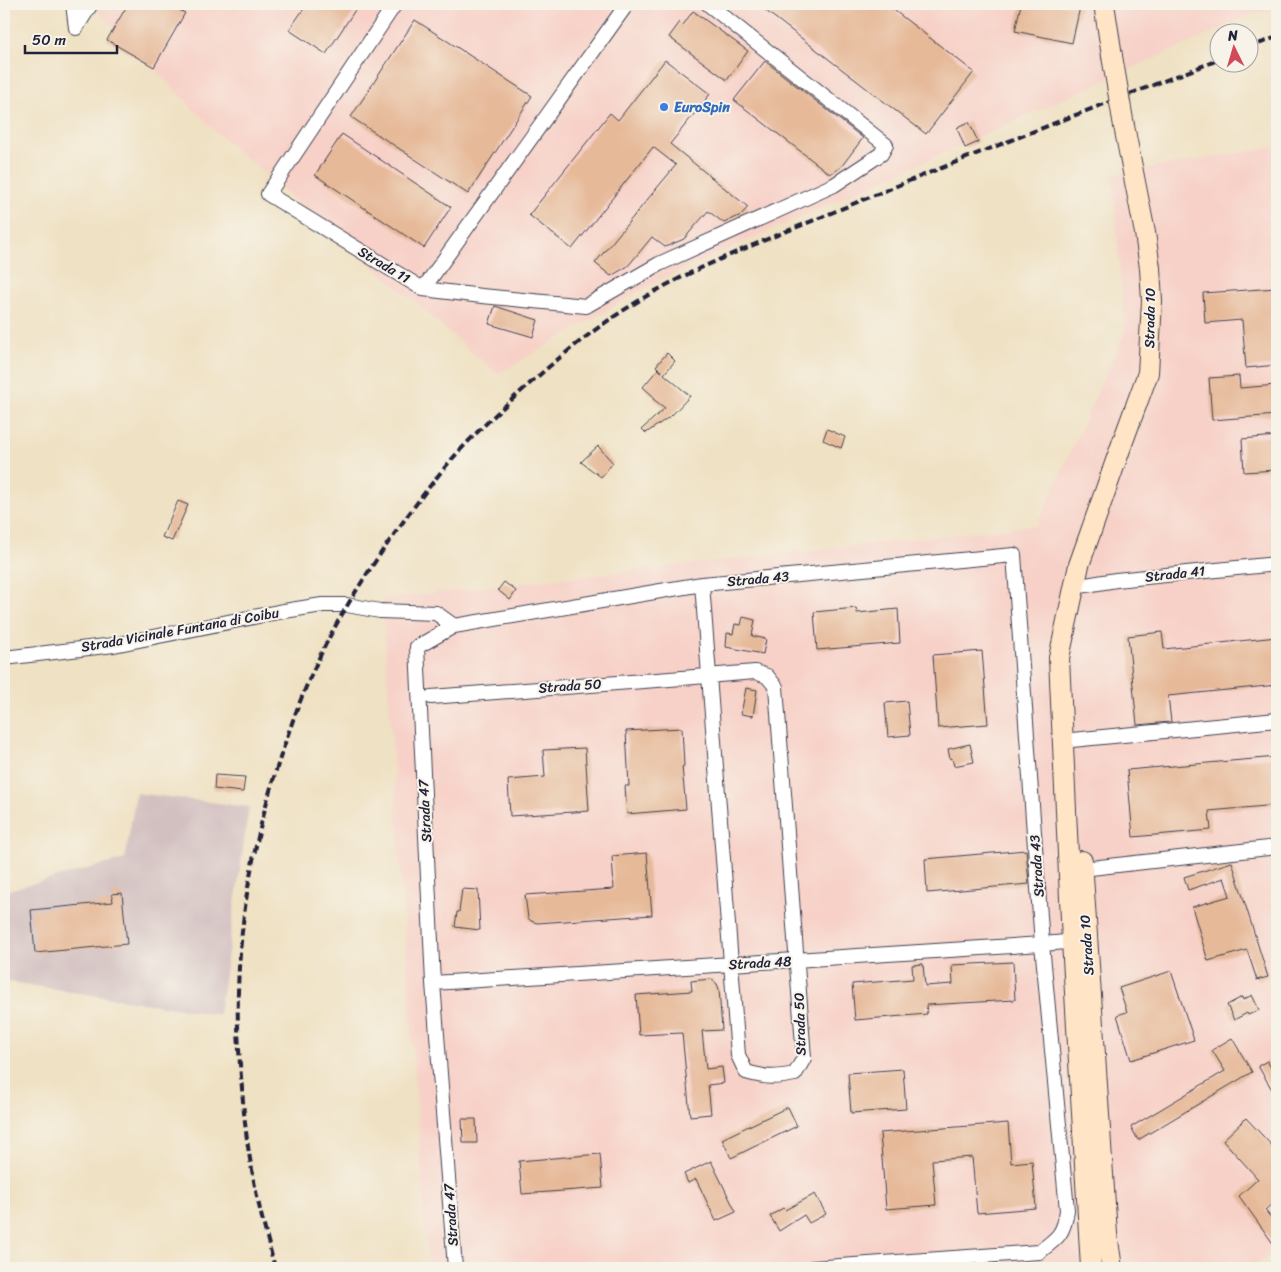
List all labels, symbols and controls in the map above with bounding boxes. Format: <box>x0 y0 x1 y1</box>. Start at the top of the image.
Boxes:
scale bar <box>25 22 118 54</box>
north arrow <box>1208 22 1258 72</box>
text: N <box>1226 23 1239 49</box>
text: 50 m <box>32 27 67 53</box>
place label: EuroSpin <box>674 95 730 120</box>
marker: EuroSpin <box>658 101 670 113</box>
street label: Strada 11 <box>353 239 415 291</box>
street label: Strada 10 <box>1137 287 1163 349</box>
street label: Strada 41 <box>1144 558 1206 590</box>
street label: Strada 43 <box>726 564 790 594</box>
street label: Strada Vicinale Funtana di Coibu <box>79 600 281 660</box>
street label: Strada 50 <box>538 671 603 701</box>
street label: Strada 47 <box>411 778 439 843</box>
street label: Strada 43 <box>1022 834 1052 898</box>
street label: Strada 10 <box>1072 914 1102 976</box>
street label: Strada 48 <box>728 949 793 977</box>
street label: Strada 50 <box>786 992 814 1056</box>
street label: Strada 47 <box>436 1182 466 1247</box>

